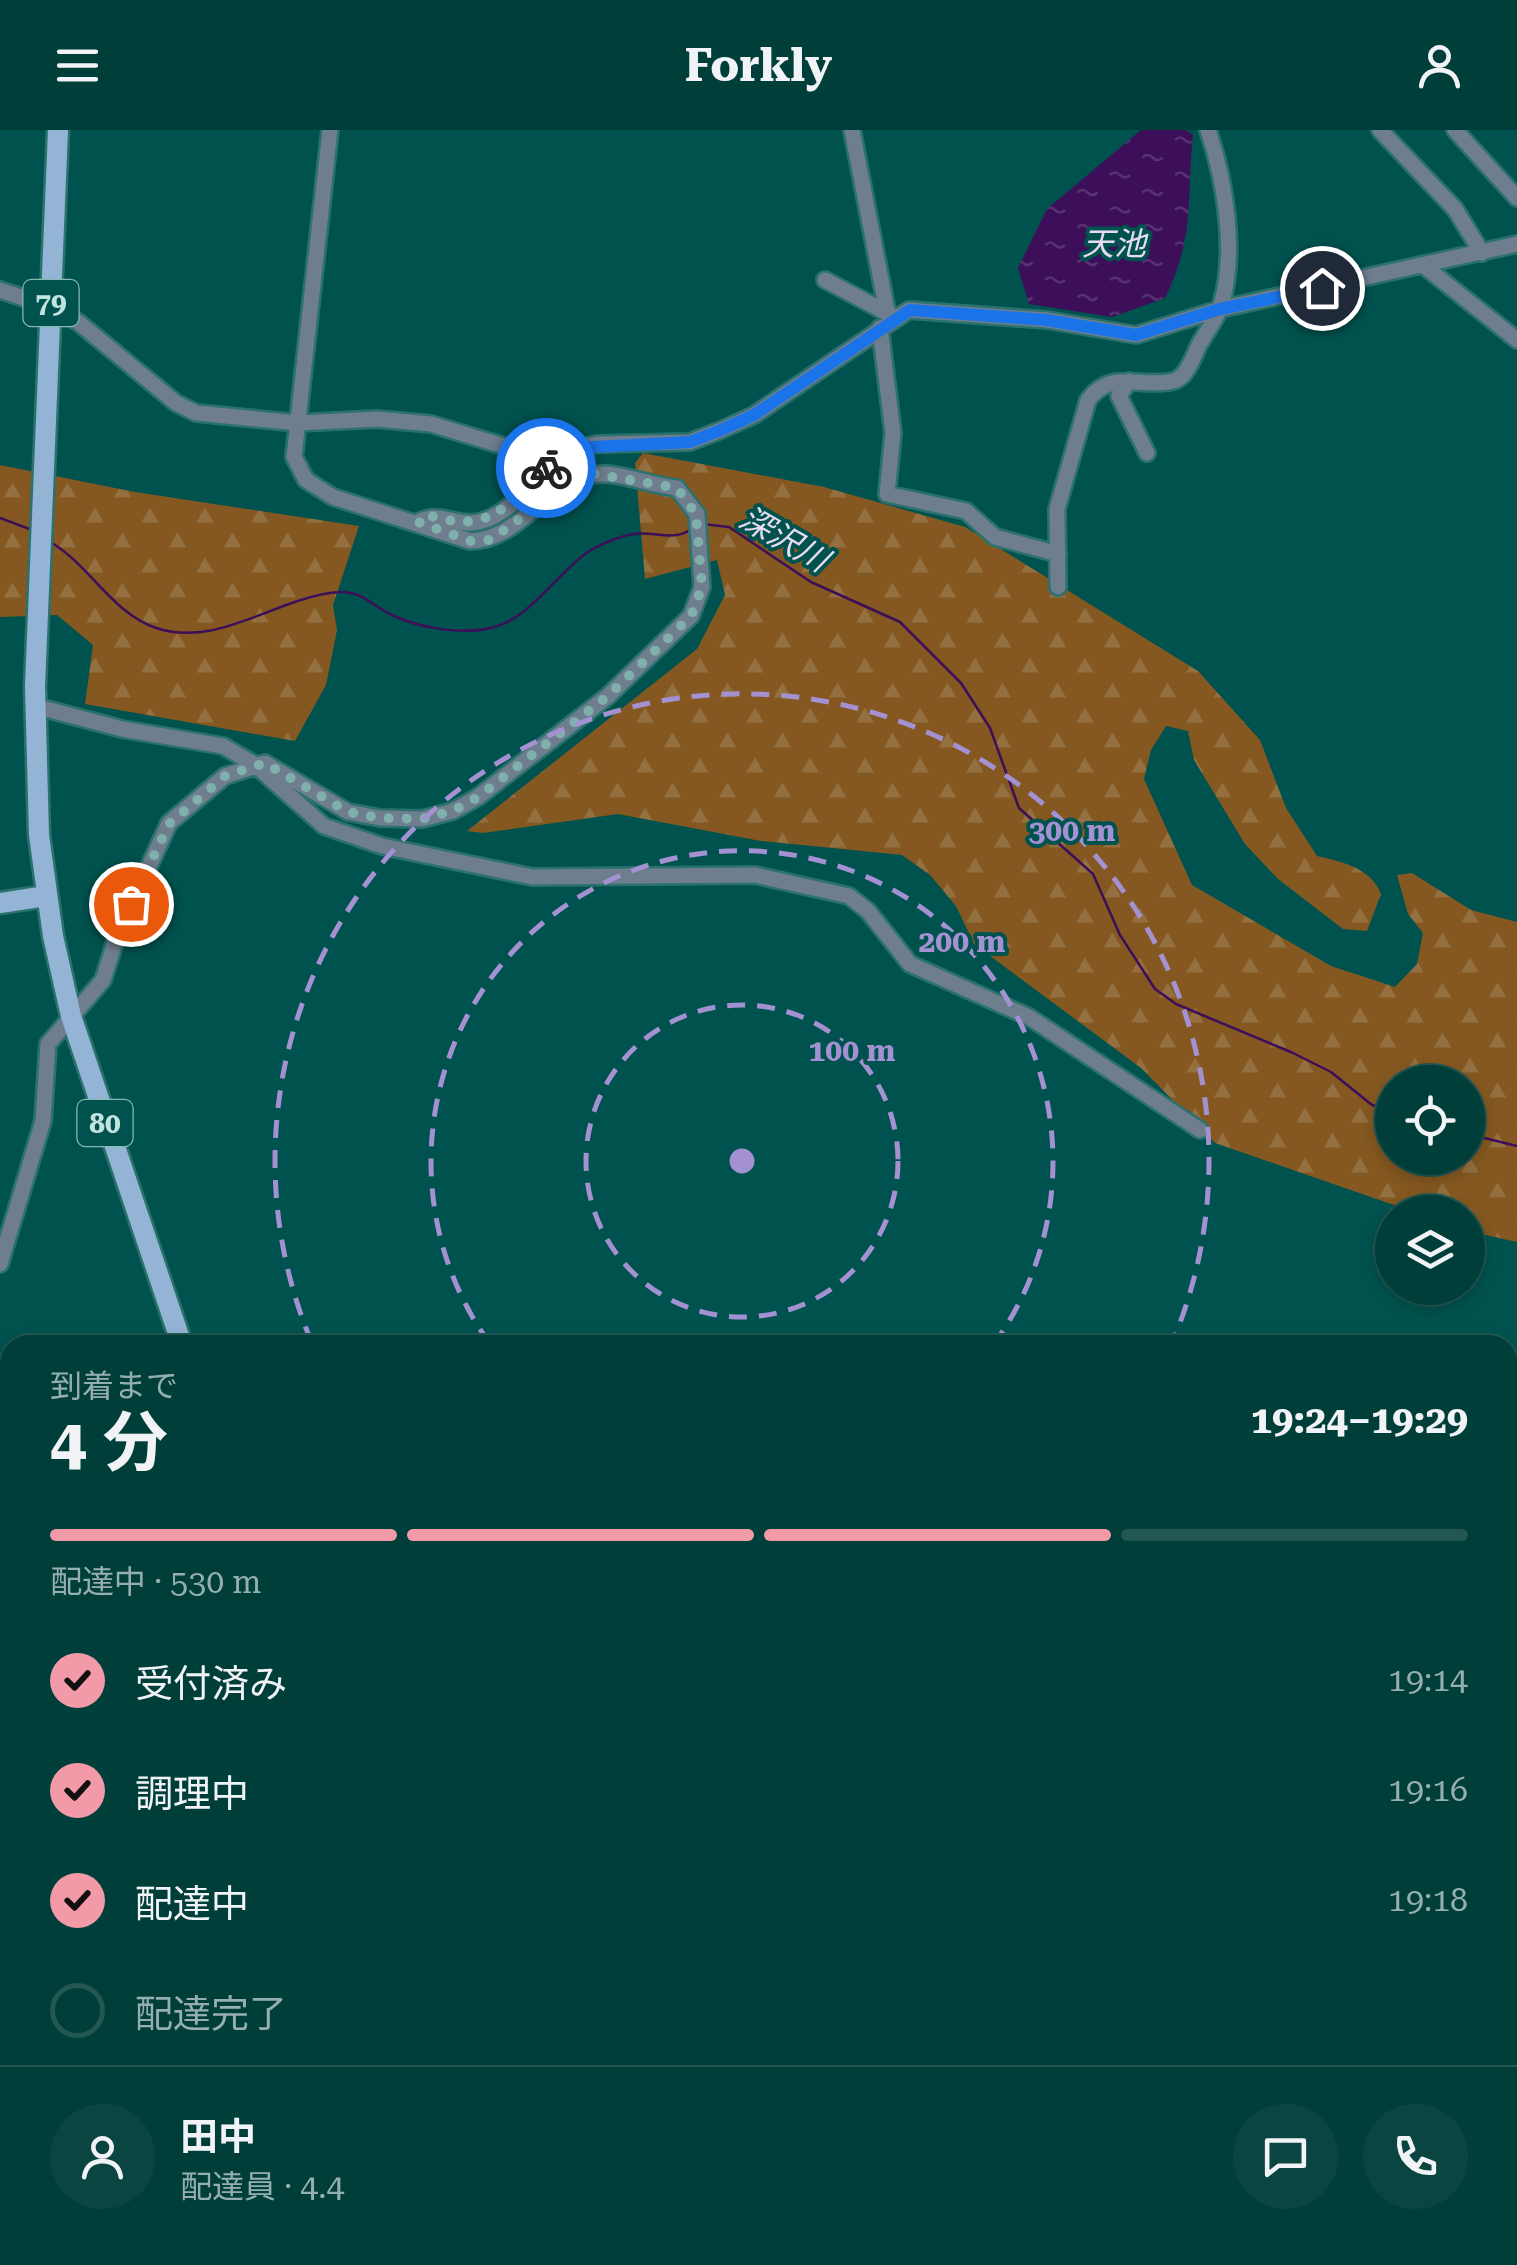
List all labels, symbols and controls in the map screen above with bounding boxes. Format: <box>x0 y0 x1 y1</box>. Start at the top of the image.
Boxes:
icon: menu <box>50 38 105 93</box>
icon: person <box>1412 38 1467 93</box>
text: Forkly <box>685 39 832 92</box>
water label: 天池 <box>1082 225 1149 263</box>
pin <box>1280 246 1365 331</box>
icon: home <box>1295 261 1350 316</box>
road number: 79 <box>23 280 78 326</box>
courier <box>496 418 596 518</box>
icon: bike <box>519 441 574 496</box>
water label: 深沢川 <box>733 499 838 581</box>
text: 300 m <box>1029 813 1116 848</box>
pin <box>89 862 174 947</box>
icon: bag <box>104 877 159 932</box>
text: 200 m <box>919 924 1006 959</box>
text: 100 m <box>809 1033 896 1068</box>
map controls <box>1375 1065 1485 1305</box>
button: locate <box>1375 1065 1485 1175</box>
road number: 80 <box>78 1100 132 1146</box>
centre of rings <box>724 1143 760 1179</box>
button: layers <box>1375 1195 1485 1305</box>
text: 到着まで <box>50 1367 178 1405</box>
text: 19:24–19:29 <box>1251 1398 1468 1442</box>
text: 4 分 <box>50 1405 168 1481</box>
text: 配達中 · 530 m <box>50 1563 261 1601</box>
icon: check <box>50 1653 105 1708</box>
text: 19:14 <box>1388 1661 1468 1699</box>
text: 受付済み <box>135 1662 287 1706</box>
icon: check <box>50 1763 105 1818</box>
text: 19:16 <box>1388 1771 1468 1809</box>
text: 調理中 <box>135 1772 249 1816</box>
icon: check <box>50 1873 105 1928</box>
text: 19:18 <box>1388 1881 1468 1919</box>
text: 配達中 <box>135 1882 249 1926</box>
text: 配達完了 <box>135 1992 287 2036</box>
button: person <box>50 2104 155 2209</box>
button: chat <box>1233 2104 1338 2209</box>
button: phone <box>1363 2104 1468 2209</box>
text: 田中 <box>180 2115 256 2159</box>
text: 配達員 · 4.4 <box>180 2168 344 2206</box>

